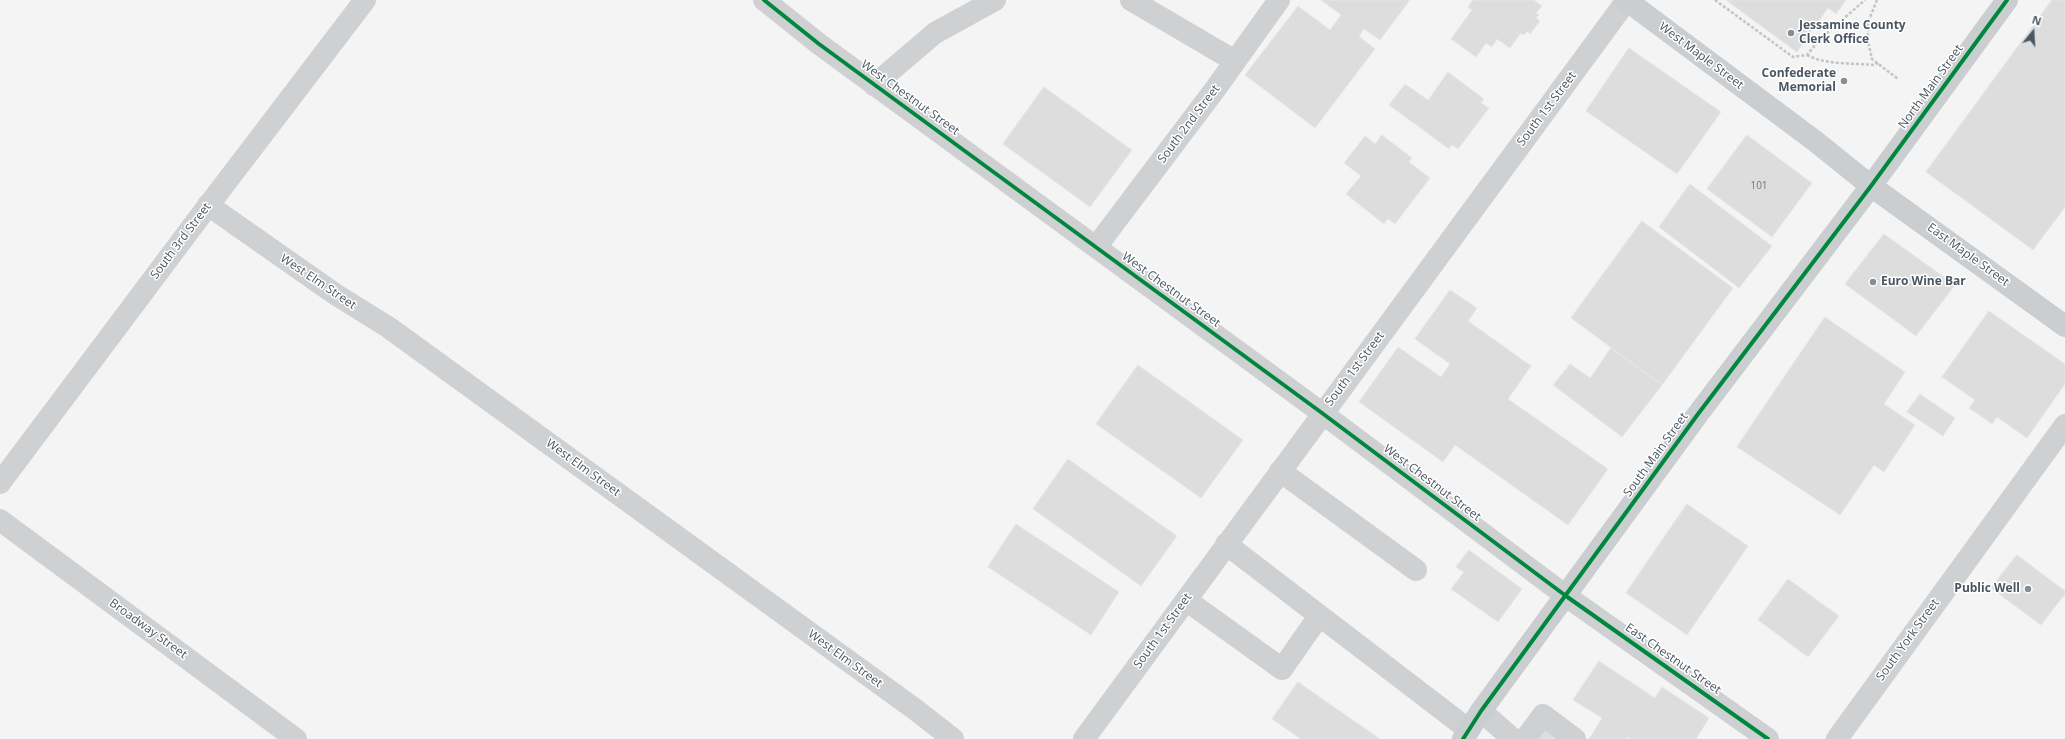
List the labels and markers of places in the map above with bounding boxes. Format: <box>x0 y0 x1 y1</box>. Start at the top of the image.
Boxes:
place label: Jessamine County Clerk Office <box>1799 19 1906 47</box>
marker: Jessamine County Clerk Office <box>1786 28 1796 38</box>
place label: Confederate Memorial <box>1762 67 1836 95</box>
marker: Confederate Memorial <box>1839 76 1849 86</box>
place label: Euro Wine Bar <box>1881 275 1966 289</box>
marker: Euro Wine Bar <box>1868 277 1878 287</box>
place label: Public Well <box>1954 582 2020 596</box>
marker: Public Well <box>2023 584 2033 594</box>

